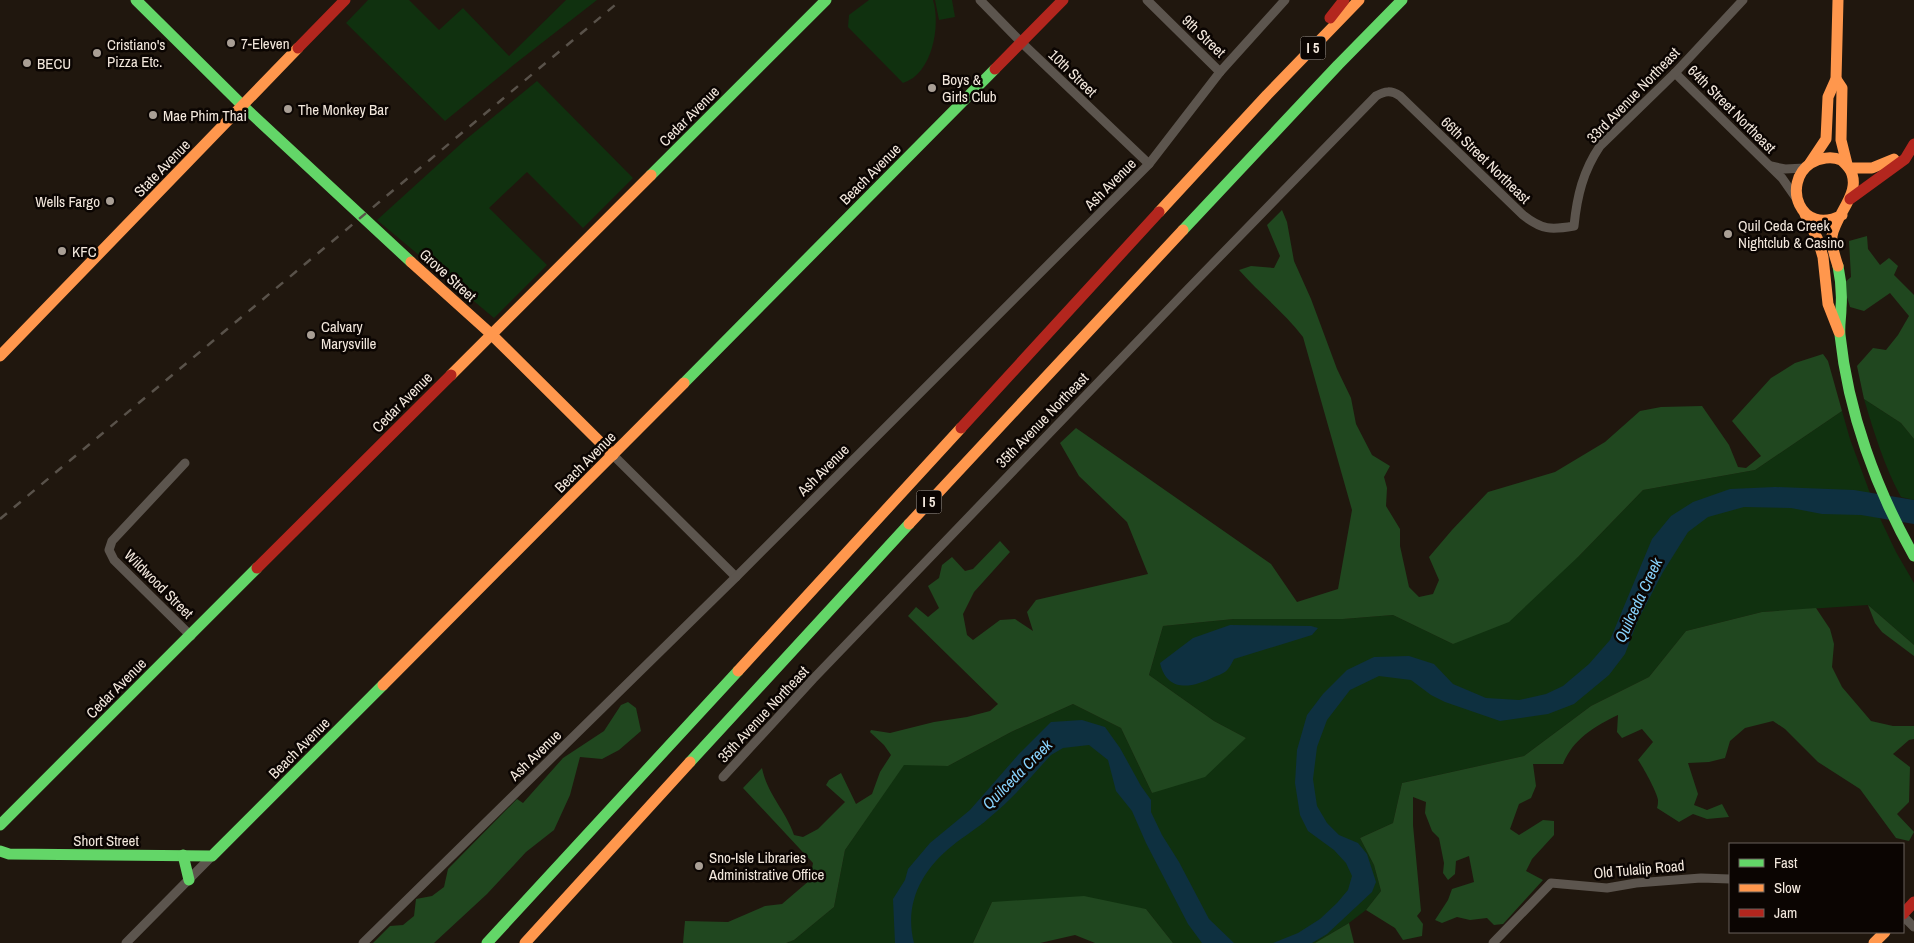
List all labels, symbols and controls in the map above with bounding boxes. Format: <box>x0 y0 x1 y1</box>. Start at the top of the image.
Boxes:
street label: 9th Street <box>1178 10 1231 62</box>
place label: 7-Eleven <box>241 33 290 54</box>
place label: Cristiano's Pizza Etc. <box>107 34 165 72</box>
road number: I 5 <box>1300 36 1326 59</box>
marker: 7-Eleven <box>225 37 237 49</box>
street label: 33rd Avenue Northeast <box>1582 42 1685 147</box>
street label: 10th Street <box>1044 45 1102 102</box>
marker: Cristiano's Pizza Etc. <box>91 47 103 59</box>
place label: BECU <box>37 53 71 74</box>
marker: BECU <box>21 57 33 69</box>
street label: 64th Street Northeast <box>1683 60 1781 158</box>
place label: Boys & Girls Club <box>942 69 997 107</box>
street label: Cedar Avenue <box>654 81 724 151</box>
marker: Boys & Girls Club <box>926 82 938 94</box>
place label: The Monkey Bar <box>298 99 388 120</box>
marker: The Monkey Bar <box>282 103 294 115</box>
place label: Mae Phim Thai <box>163 105 247 126</box>
marker: Mae Phim Thai <box>147 109 159 121</box>
street label: 66th Street Northeast <box>1437 112 1536 209</box>
street label: State Avenue <box>129 134 195 202</box>
street label: Beach Avenue <box>835 138 906 209</box>
street label: Ash Avenue <box>1079 153 1141 215</box>
place label: Wells Fargo <box>35 191 100 212</box>
marker: Wells Fargo <box>104 195 116 207</box>
place label: Quil Ceda Creek Nightclub & Casino <box>1738 215 1844 253</box>
marker: Quil Ceda Creek Nightclub & Casino <box>1722 228 1734 240</box>
place label: KFC <box>72 241 97 262</box>
street label: Grove Street <box>415 244 481 307</box>
marker: KFC <box>56 245 68 257</box>
place label: Calvary Marysville <box>321 316 377 354</box>
marker: Calvary Marysville <box>305 329 317 341</box>
street label: Cedar Avenue <box>367 367 437 437</box>
street label: 35th Avenue Northeast <box>991 367 1093 472</box>
street label: Beach Avenue <box>550 426 621 497</box>
street label: Ash Avenue <box>792 439 854 501</box>
road number: I 5 <box>916 491 942 514</box>
street label: Wildwood Street <box>120 545 199 624</box>
water label: Quilceda Creek <box>1609 554 1667 646</box>
street label: Cedar Avenue <box>81 653 151 723</box>
street label: 35th Avenue Northeast <box>713 661 814 767</box>
street label: Beach Avenue <box>264 712 335 783</box>
street label: Ash Avenue <box>503 725 566 786</box>
water label: Quilceda Creek <box>977 734 1057 814</box>
street label: Short Street <box>73 830 139 851</box>
legend <box>1729 843 1904 933</box>
place label: Sno-Isle Libraries Administrative Office <box>708 847 824 885</box>
text: Fast <box>1774 852 1798 873</box>
street label: Old Tulalip Road <box>1593 855 1685 883</box>
marker: Sno-Isle Libraries Administrative Office <box>693 860 705 872</box>
text: Slow <box>1774 877 1801 898</box>
text: Jam <box>1774 902 1797 923</box>

